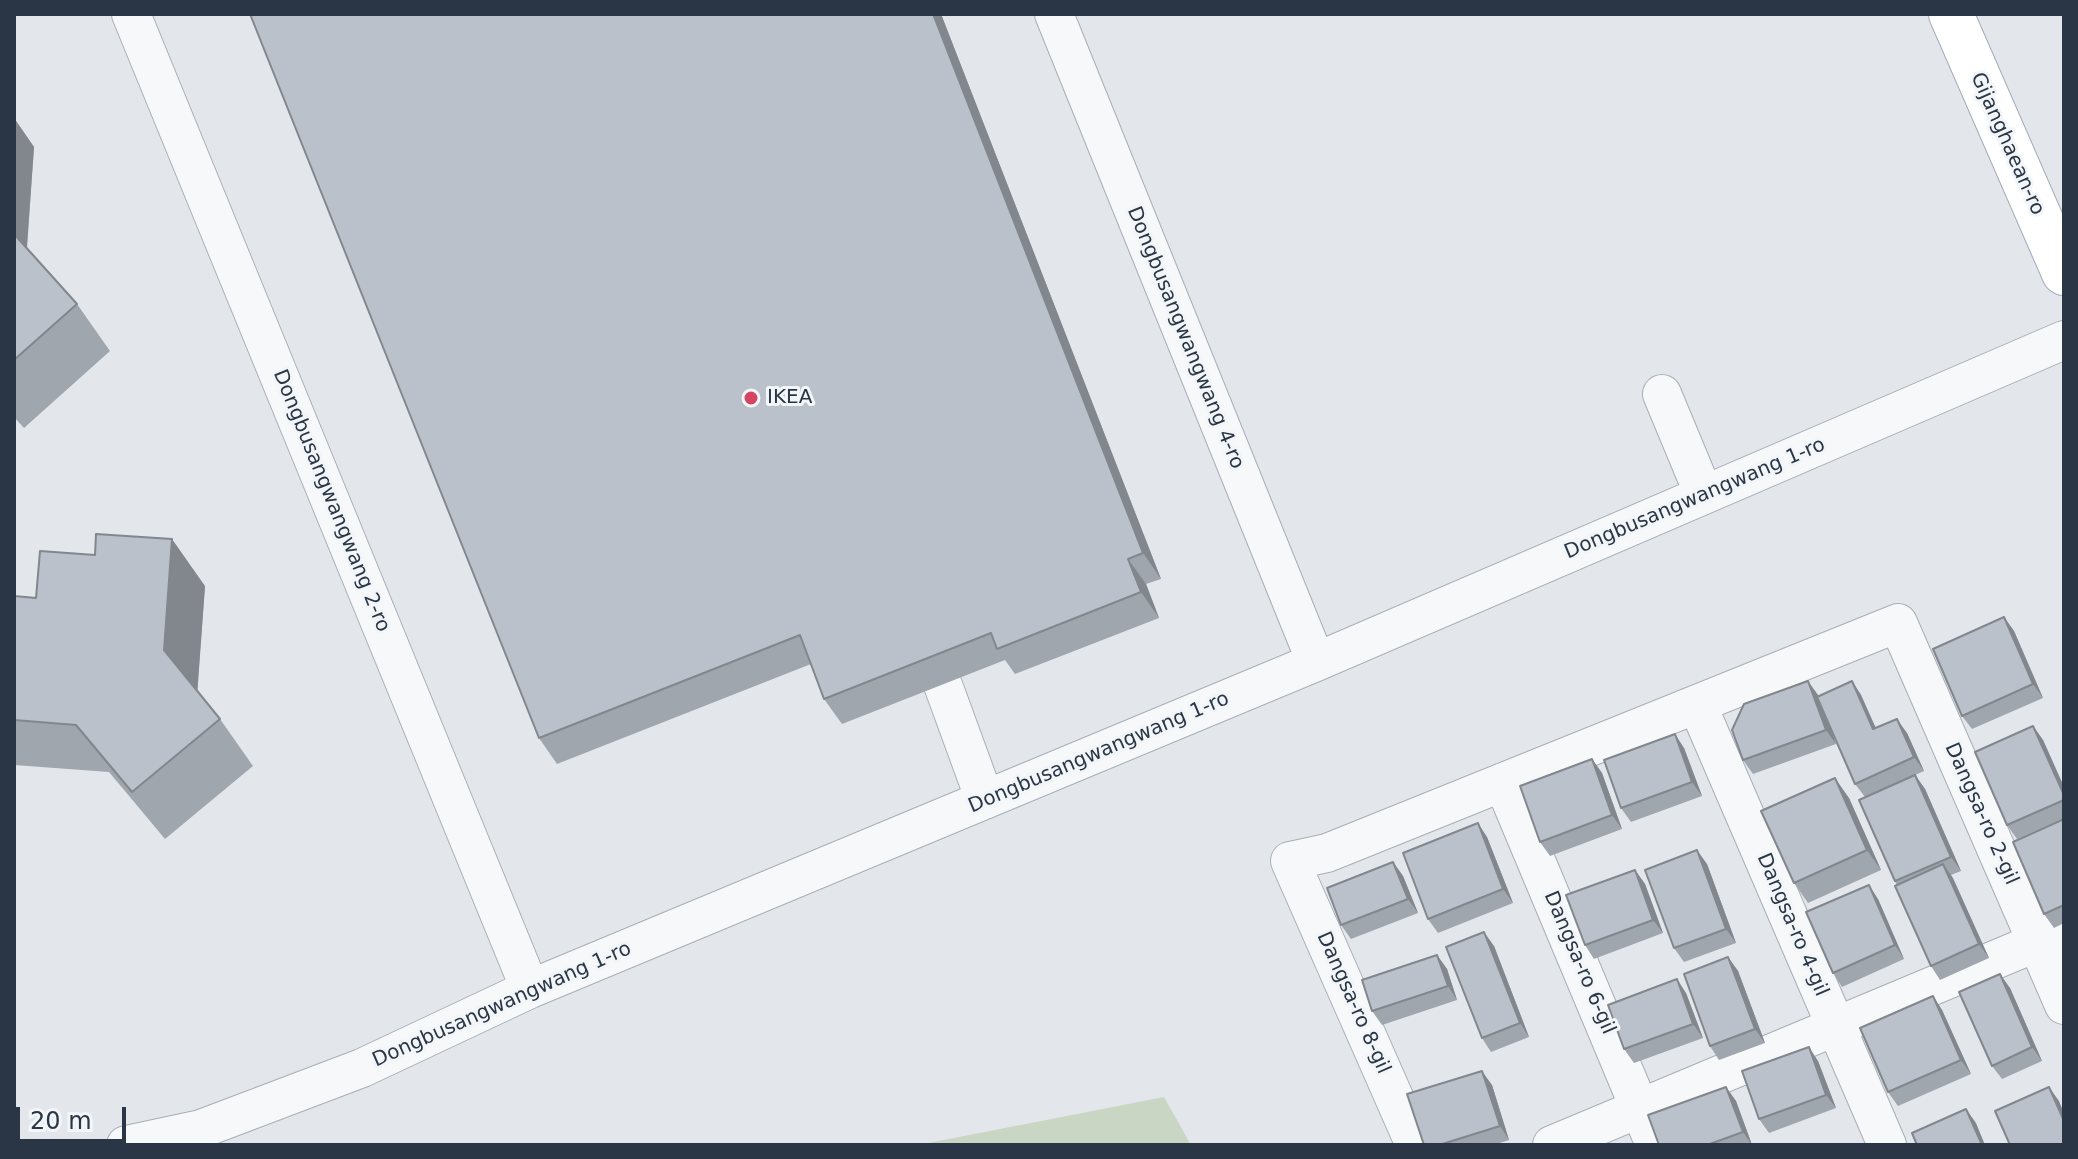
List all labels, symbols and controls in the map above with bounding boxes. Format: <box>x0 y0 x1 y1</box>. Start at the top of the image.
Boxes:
street label: Gijanghaean-ro <box>1965 69 2049 219</box>
street label: Dongbusangwangwang 4-ro <box>1121 203 1249 473</box>
street label: Dongbusangwangwang 2-ro <box>267 366 395 636</box>
place label: IKEA <box>767 386 812 410</box>
marker: IKEA <box>742 389 760 407</box>
street label: Dongbusangwangwang 1-ro <box>1561 433 1829 565</box>
street label: Dongbusangwangwang 1-ro <box>965 687 1233 819</box>
street label: Dangsa-ro 2-gil <box>1939 739 2023 889</box>
street label: Dangsa-ro 4-gil <box>1751 850 1833 1000</box>
street label: Dangsa-ro 6-gil <box>1538 888 1620 1038</box>
street label: Dangsa-ro 8-gil <box>1311 928 1395 1078</box>
street label: Dongbusangwangwang 1-ro <box>369 937 635 1073</box>
scale bar <box>20 1091 130 1141</box>
text: 20 m <box>30 1107 92 1135</box>

